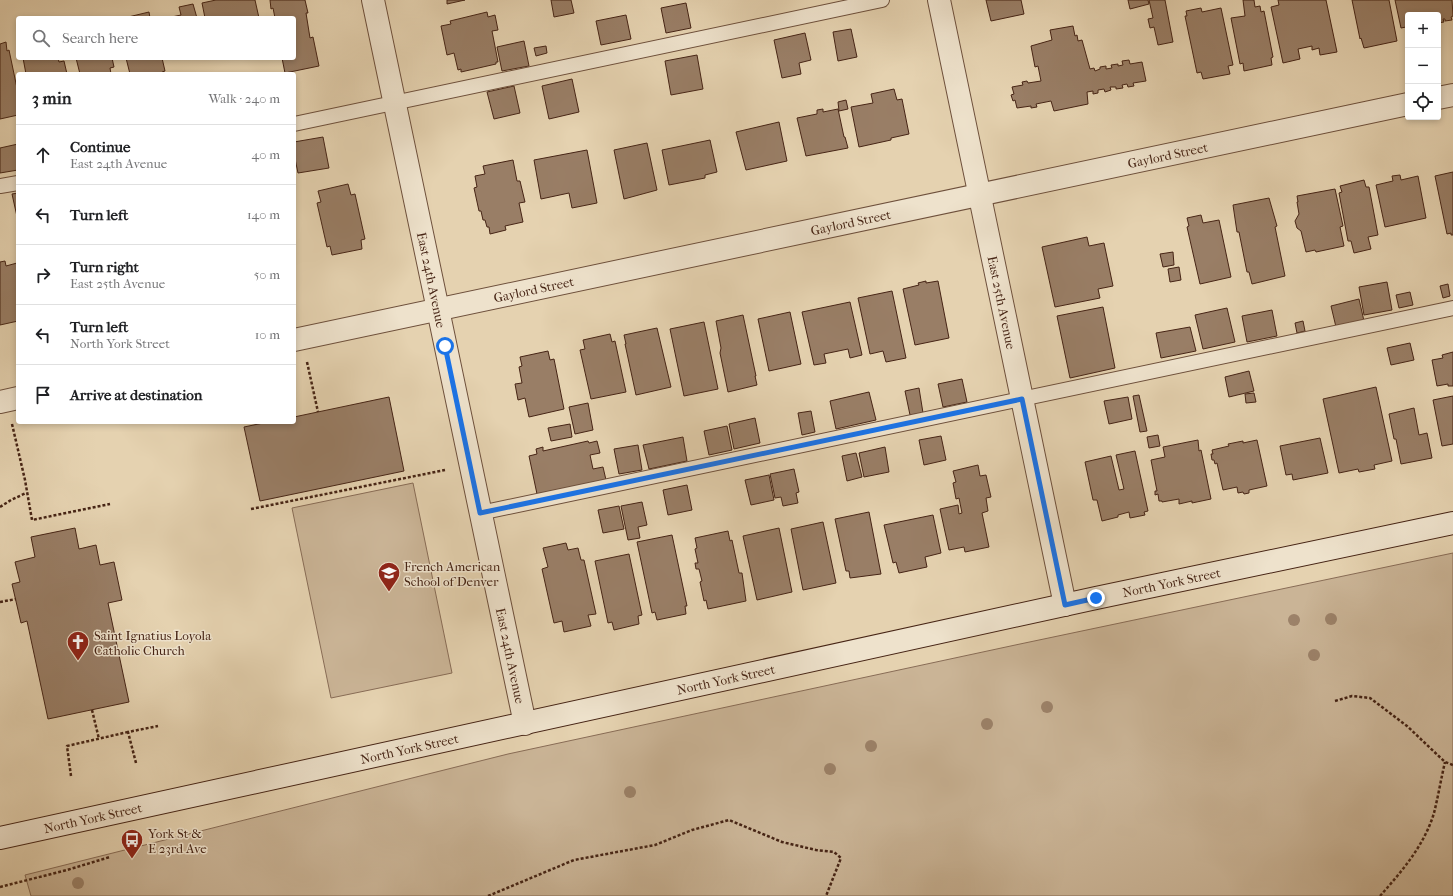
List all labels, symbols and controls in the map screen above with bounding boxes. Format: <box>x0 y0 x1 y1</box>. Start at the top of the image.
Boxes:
map controls <box>1405 12 1441 120</box>
button: + <box>1405 12 1441 48</box>
search box <box>16 16 296 60</box>
icon: search <box>30 27 52 49</box>
text: Search here <box>62 29 138 47</box>
button: − <box>1405 48 1441 84</box>
button: locate <box>1405 84 1441 120</box>
text: 3 min <box>32 88 72 108</box>
text: Walk · 240 m <box>208 91 280 106</box>
text: Continue <box>70 138 130 156</box>
street label: Gaylord Street <box>1126 139 1209 171</box>
icon: ahead <box>32 144 54 166</box>
text: 40 m <box>252 147 280 162</box>
text: East 24th Avenue <box>70 156 167 171</box>
icon: left <box>32 204 54 226</box>
text: Turn left <box>70 206 128 224</box>
street label: Gaylord Street <box>809 206 892 238</box>
text: 140 m <box>247 207 280 222</box>
street label: East 24th Avenue <box>414 231 449 330</box>
street label: East 25th Avenue <box>985 254 1019 351</box>
text: Turn right <box>70 258 139 276</box>
icon: right <box>32 264 54 286</box>
text: 50 m <box>254 267 280 282</box>
street label: Gaylord Street <box>492 273 575 305</box>
text: East 25th Avenue <box>70 276 165 291</box>
text: Turn left <box>70 318 128 336</box>
icon: left <box>32 324 54 346</box>
text: 10 m <box>255 327 280 342</box>
text: North York Street <box>70 336 170 351</box>
route start <box>436 337 454 355</box>
icon: arrive <box>32 384 54 406</box>
text: Arrive at destination <box>70 386 202 404</box>
place label: French American School of Denver <box>404 559 501 589</box>
school or university icon: French American School of Denver <box>376 560 402 593</box>
street label: North York Street <box>1121 564 1222 600</box>
route end <box>1087 589 1105 607</box>
street label: East 24th Avenue <box>493 607 528 705</box>
place label: Saint Ignatius Loyola Catholic Church <box>94 628 212 658</box>
church icon: Saint Ignatius Loyola Catholic Church <box>65 629 91 662</box>
street label: North York Street <box>675 661 777 697</box>
street label: North York Street <box>359 730 460 766</box>
street label: North York Street <box>42 800 144 836</box>
place label: York St & E 23rd Ave <box>147 826 207 856</box>
bus stop icon: York St & E 23rd Ave <box>119 827 145 860</box>

